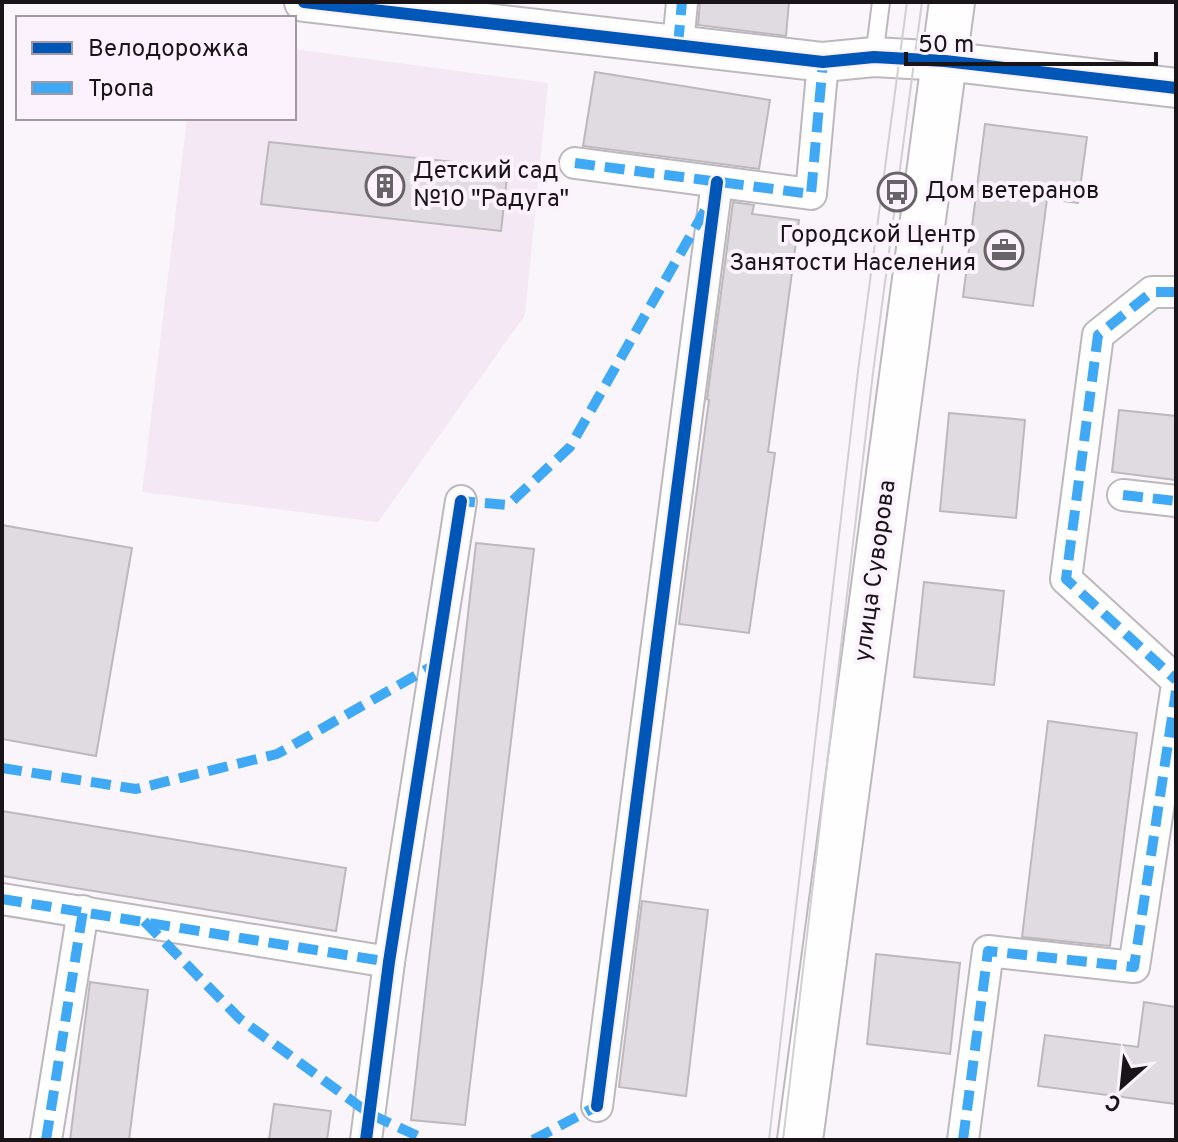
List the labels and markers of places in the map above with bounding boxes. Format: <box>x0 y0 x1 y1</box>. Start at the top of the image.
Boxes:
place label: Детский сад №10 "Радуга" <box>413 157 569 215</box>
building icon: Детский сад №10 "Радуга" <box>364 165 406 207</box>
bus stop icon: Дом ветеранов <box>876 171 918 213</box>
place label: Дом ветеранов <box>925 177 1099 207</box>
place label: Городской Центр Занятости Населения <box>729 221 976 279</box>
office icon: Городской Центр Занятости Населения <box>983 229 1025 271</box>

